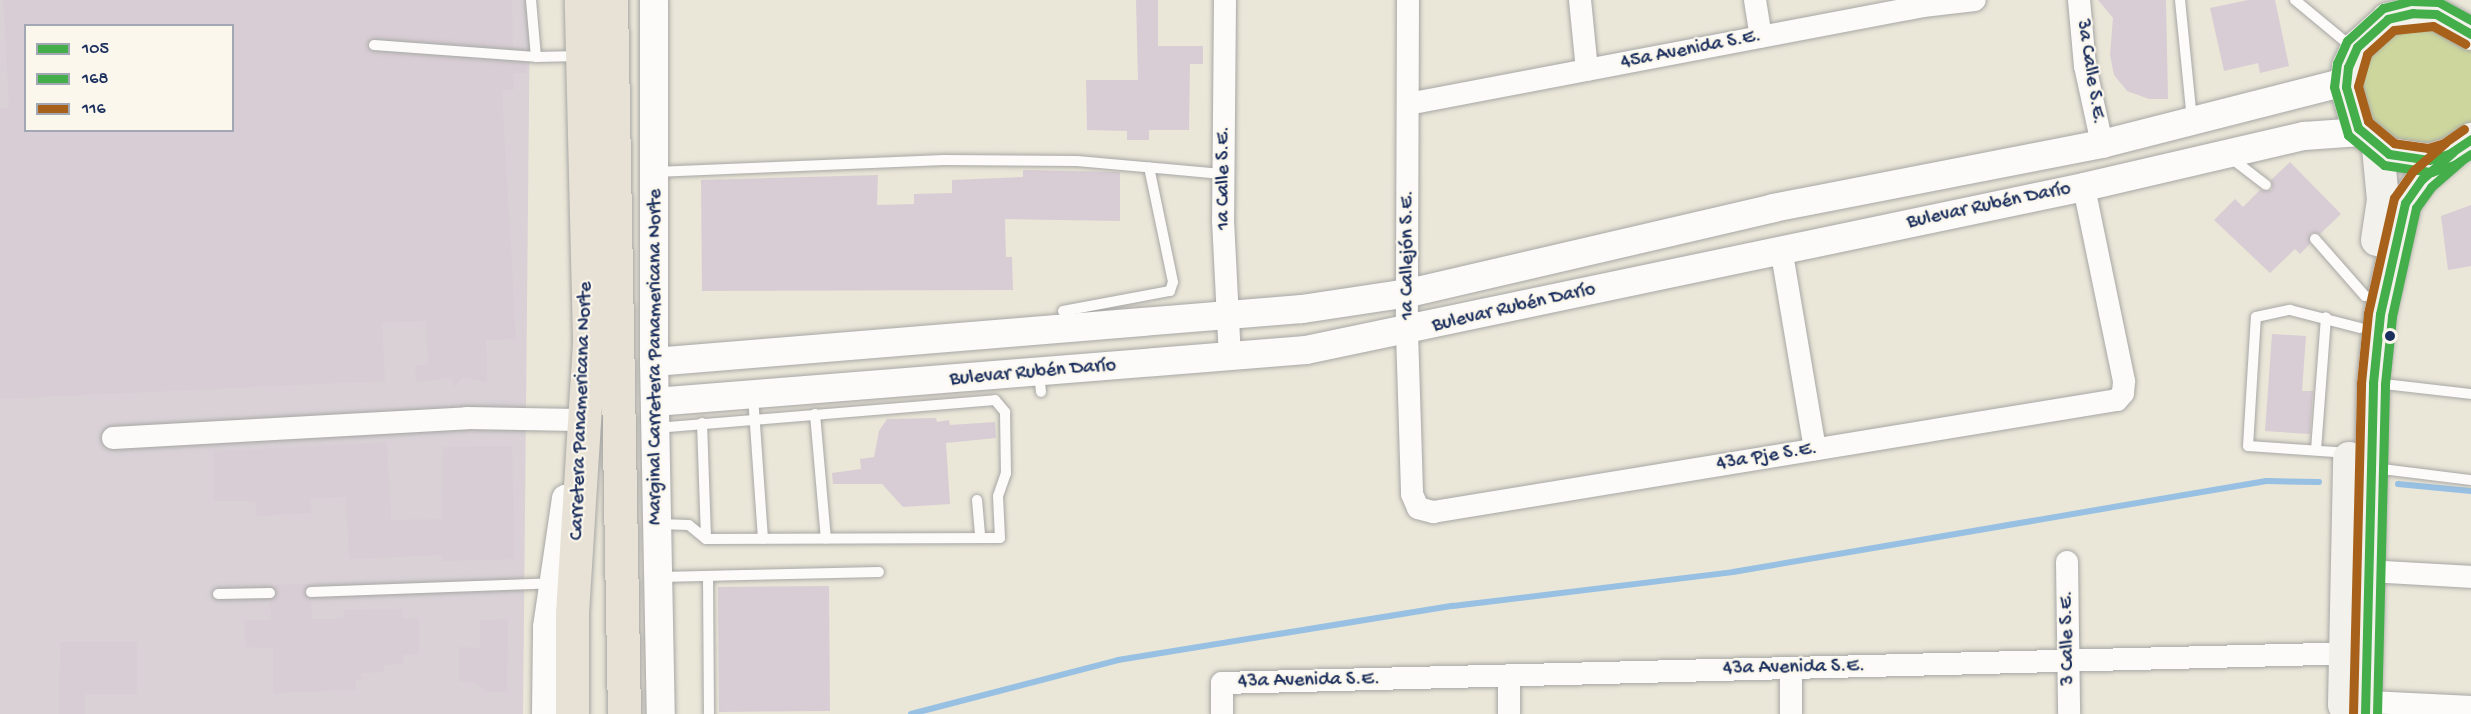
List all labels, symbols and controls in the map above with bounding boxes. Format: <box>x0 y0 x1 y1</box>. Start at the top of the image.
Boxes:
street label: 3a Calle S.E. <box>2070 18 2110 126</box>
legend <box>24 24 234 132</box>
street label: 45a Avenida S.E. <box>1619 25 1763 75</box>
text: 105 <box>82 39 109 60</box>
text: 168 <box>82 69 108 90</box>
text: 116 <box>82 99 106 120</box>
street label: 1a Calle S.E. <box>1212 126 1236 230</box>
street label: Bulevar Rubén Darío <box>1905 177 2073 235</box>
street label: Marginal Carretera Panamericana Norte <box>644 189 668 525</box>
street label: 1a Callejón S.E. <box>1396 190 1420 320</box>
street label: Bulevar Rubén Darío <box>1430 278 1598 338</box>
street label: Carretera Panamericana Norte <box>565 281 599 541</box>
unlabelled marker <box>2384 330 2396 342</box>
street label: Bulevar Rubén Darío <box>949 354 1117 392</box>
street label: 43a Pje S.E. <box>1715 437 1819 477</box>
street label: 3 Calle S.E. <box>2055 590 2081 686</box>
street label: 43a Avenida S.E. <box>1723 655 1865 681</box>
street label: 43a Avenida S.E. <box>1238 668 1380 694</box>

